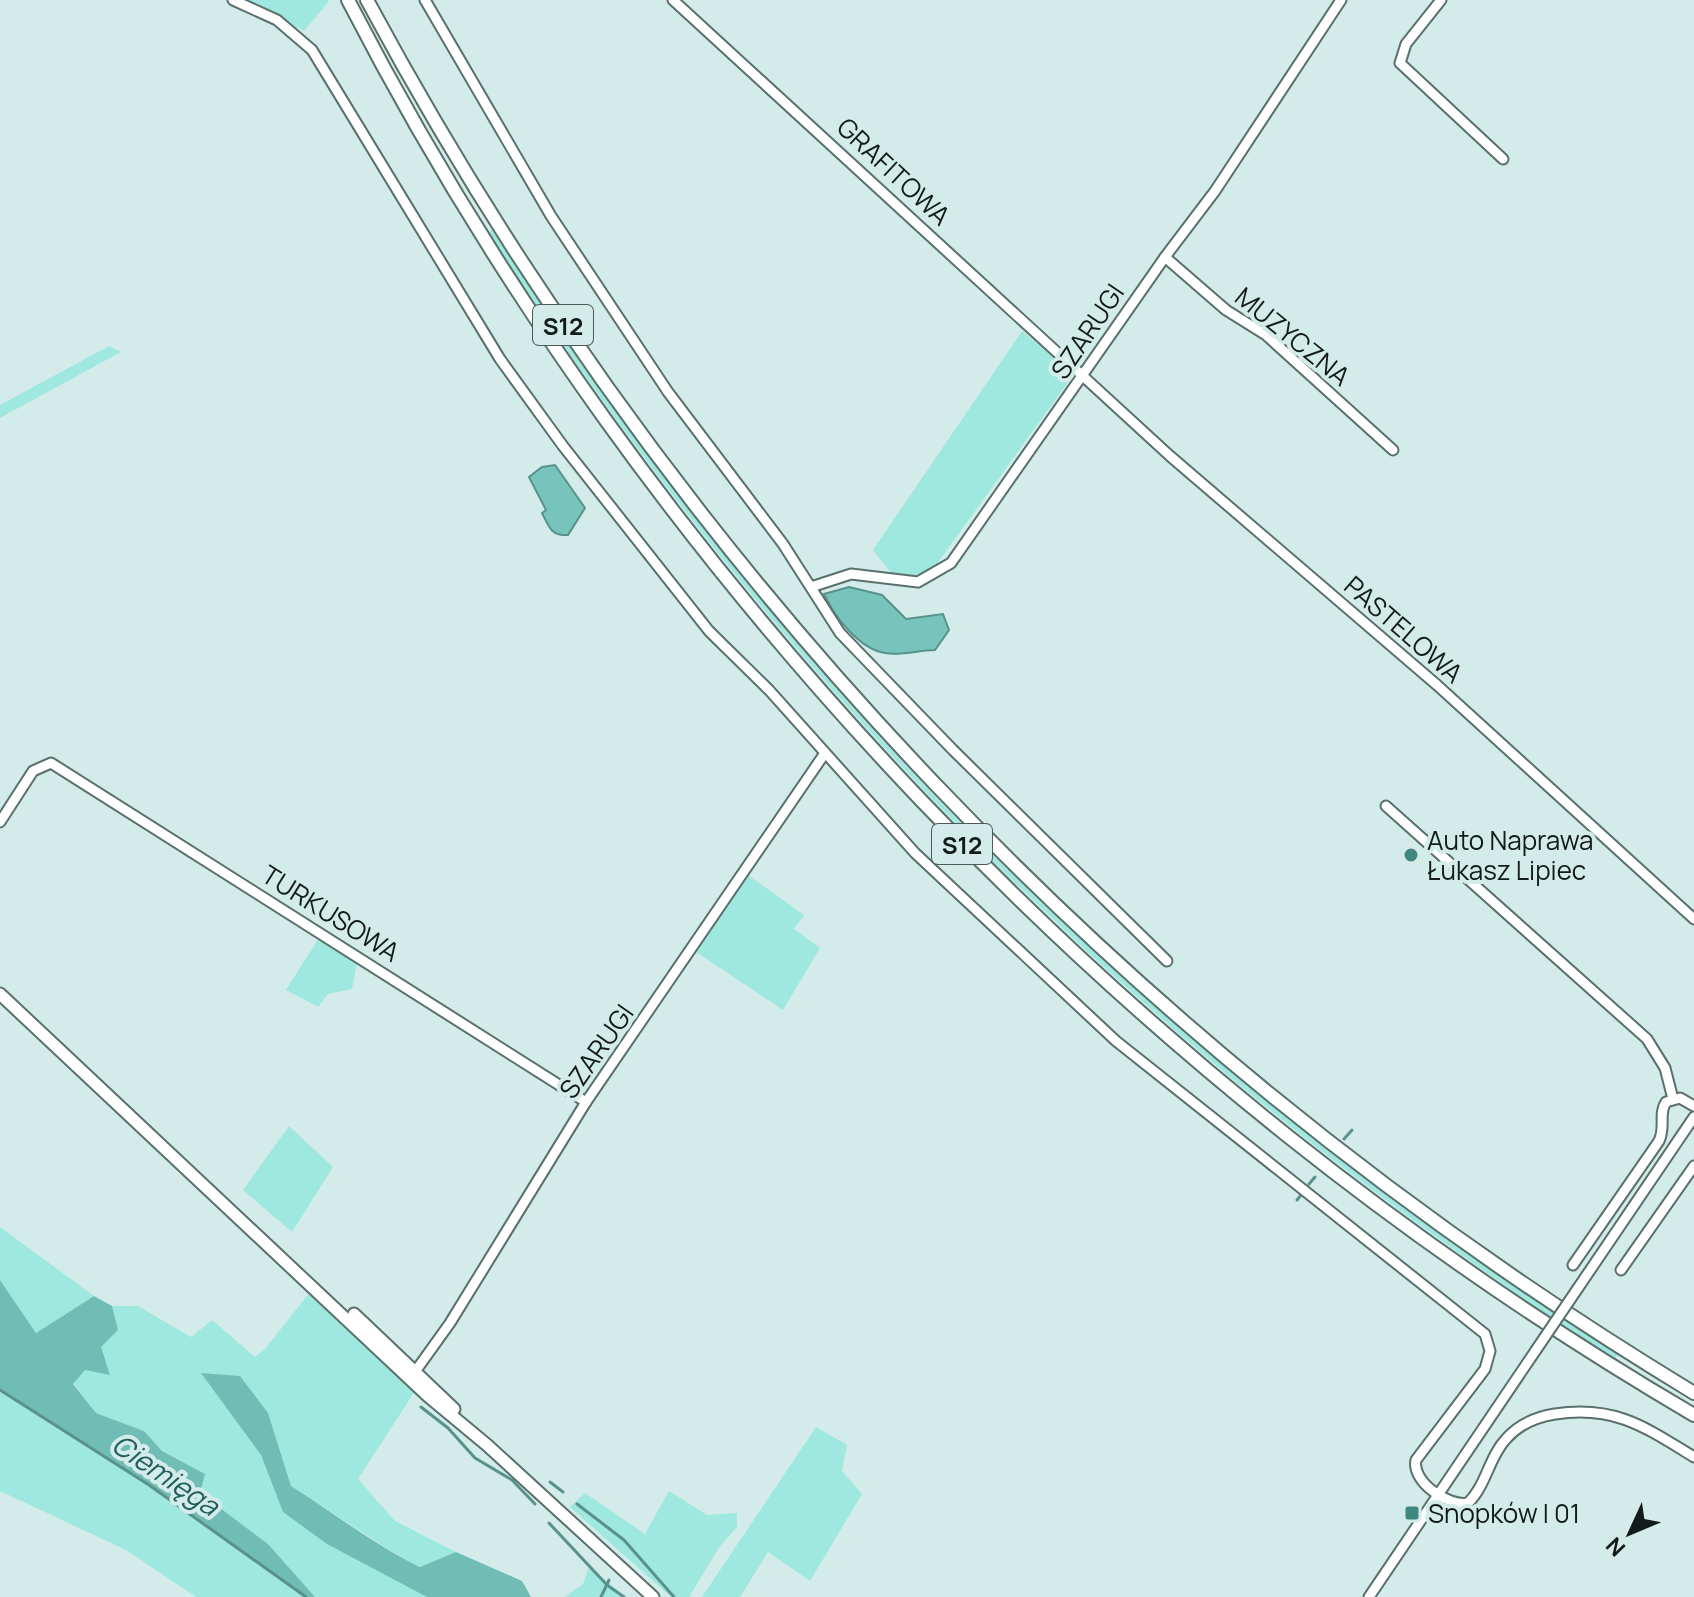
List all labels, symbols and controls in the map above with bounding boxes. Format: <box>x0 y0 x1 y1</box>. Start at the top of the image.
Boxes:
street label: GRAFITOWA <box>829 109 959 233</box>
street label: SZARUGI <box>1042 276 1132 386</box>
street label: MUZYCZNA <box>1228 278 1358 394</box>
road number: S12 <box>533 305 593 345</box>
street label: PASTELOWA <box>1337 567 1471 691</box>
place label: Auto Naprawa Łukasz Lipiec <box>1427 822 1593 888</box>
road number: S12 <box>932 824 992 864</box>
marker: Auto Naprawa Łukasz Lipiec <box>1402 846 1420 864</box>
street label: TURKUSOWA <box>255 856 407 970</box>
street label: SZARUGI <box>550 997 642 1105</box>
water label: Ciemięga <box>105 1424 228 1524</box>
north arrow <box>1590 1493 1670 1573</box>
place label: Snopków I 01 <box>1428 1495 1580 1531</box>
marker: Snopków I 01 <box>1403 1504 1421 1522</box>
text: N <box>1599 1531 1632 1563</box>

